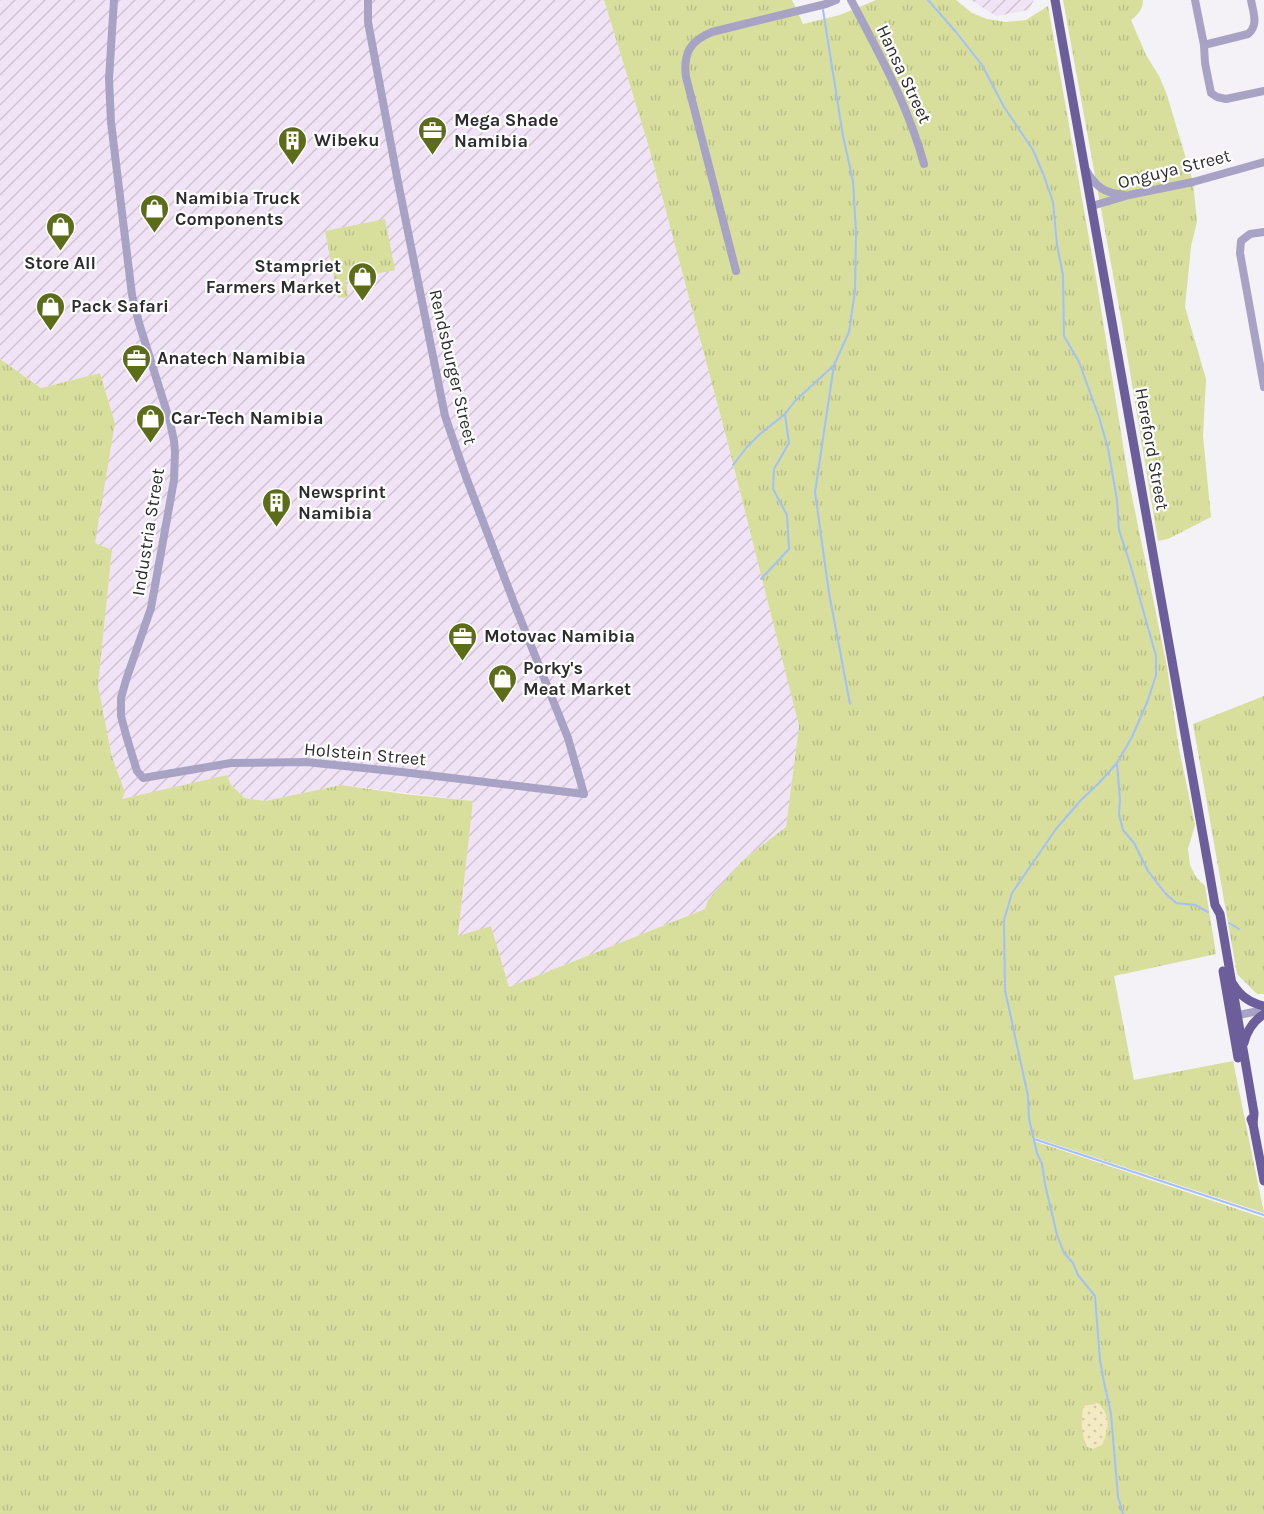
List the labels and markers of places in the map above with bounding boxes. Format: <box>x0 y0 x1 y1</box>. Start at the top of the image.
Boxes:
place label: Mega Shade Namibia <box>454 109 559 152</box>
office icon: Mega Shade Namibia <box>417 114 449 156</box>
building icon: Wibeku <box>277 124 309 166</box>
place label: Wibeku <box>314 129 379 151</box>
place label: Namibia Truck Components <box>175 187 300 230</box>
shop icon: Namibia Truck Components <box>138 192 170 234</box>
shop icon: Store All <box>44 210 76 252</box>
place label: Store All <box>24 252 96 274</box>
place label: Stampriet Farmers Market <box>206 255 341 298</box>
shop icon: Stampriet Farmers Market <box>346 260 378 302</box>
shop icon: Pack Safari <box>34 290 66 332</box>
place label: Pack Safari <box>71 295 169 317</box>
office icon: Anatech Namibia <box>120 342 152 384</box>
place label: Anatech Namibia <box>157 347 306 369</box>
shop icon: Car-Tech Namibia <box>134 402 166 444</box>
place label: Car-Tech Namibia <box>171 407 324 429</box>
place label: Newsprint Namibia <box>298 481 386 524</box>
building icon: Newsprint Namibia <box>261 486 293 528</box>
office icon: Motovac Namibia <box>447 620 479 662</box>
place label: Motovac Namibia <box>484 625 635 647</box>
place label: Porky's Meat Market <box>523 657 631 700</box>
shop icon: Porky's Meat Market <box>486 662 518 704</box>

